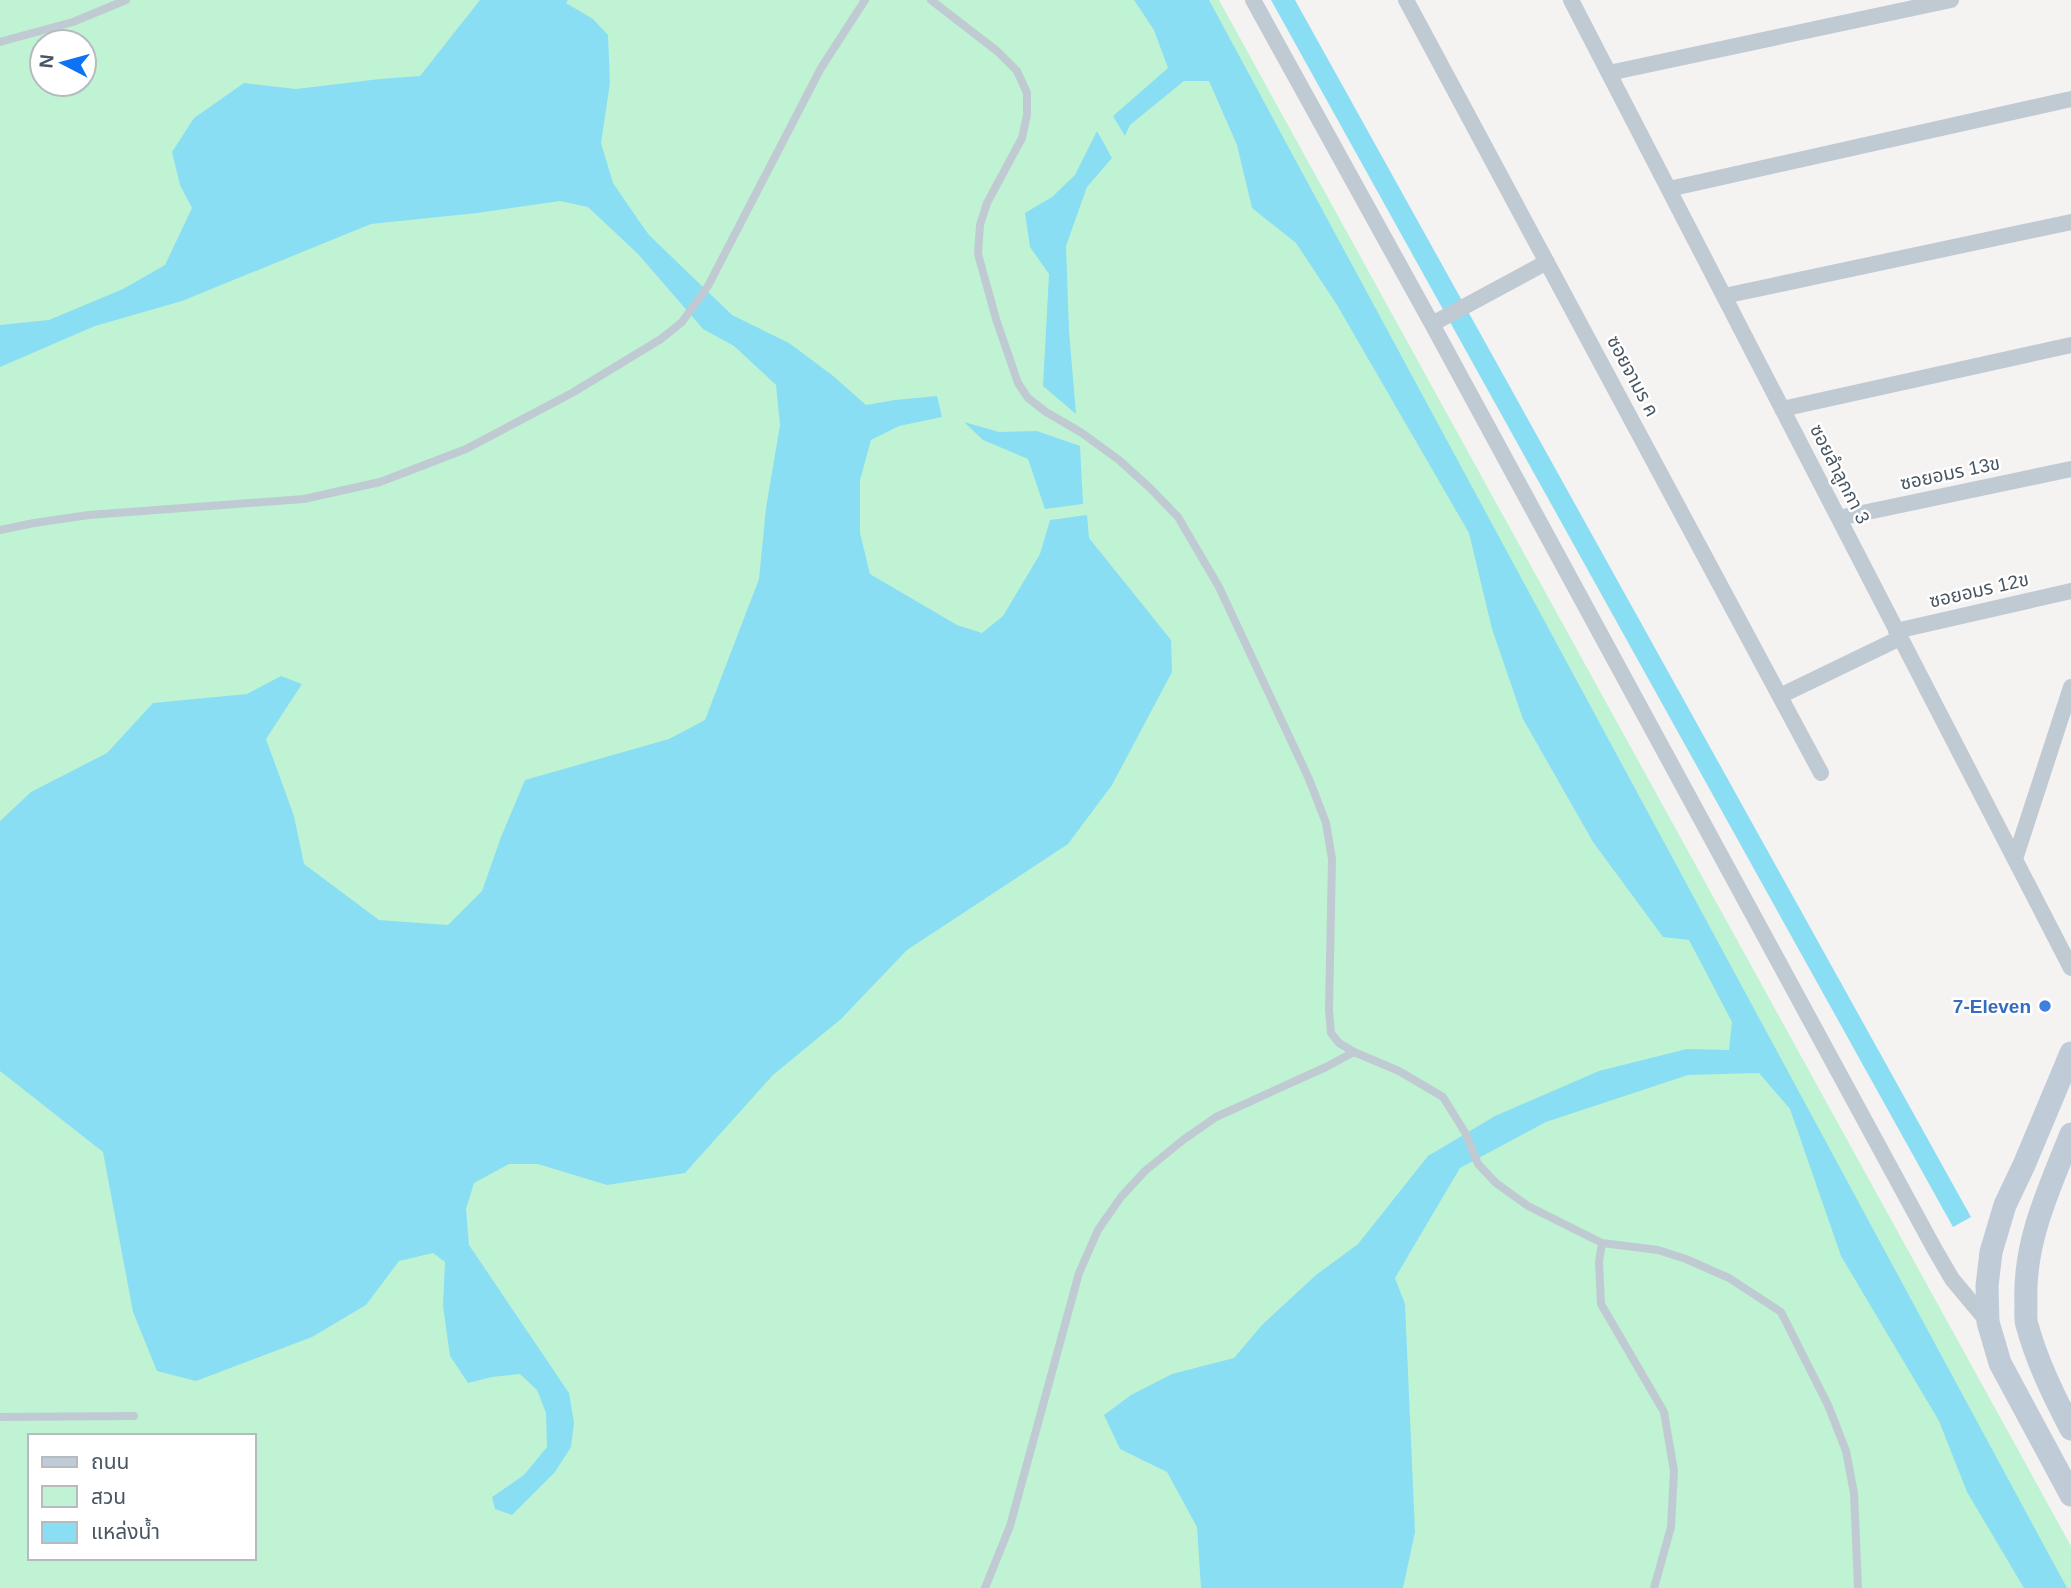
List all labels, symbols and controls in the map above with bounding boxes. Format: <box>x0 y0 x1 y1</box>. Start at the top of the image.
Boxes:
north arrow <box>28 28 98 98</box>
text: N <box>35 53 58 69</box>
street label: ซอยจามร ค <box>1603 332 1663 420</box>
street label: ซอยลำลูกกา 3 <box>1804 421 1874 528</box>
street label: ซอยอมร 13ข <box>1898 452 2002 494</box>
street label: ซอยอมร 12ข <box>1927 568 2031 612</box>
place label: 7-Eleven <box>1953 996 2031 1017</box>
marker: 7-Eleven <box>2037 998 2053 1014</box>
legend <box>28 1434 256 1560</box>
text: ถนน <box>91 1450 129 1473</box>
text: สวน <box>91 1485 126 1508</box>
text: แหล่งน้ำ <box>91 1517 160 1543</box>

